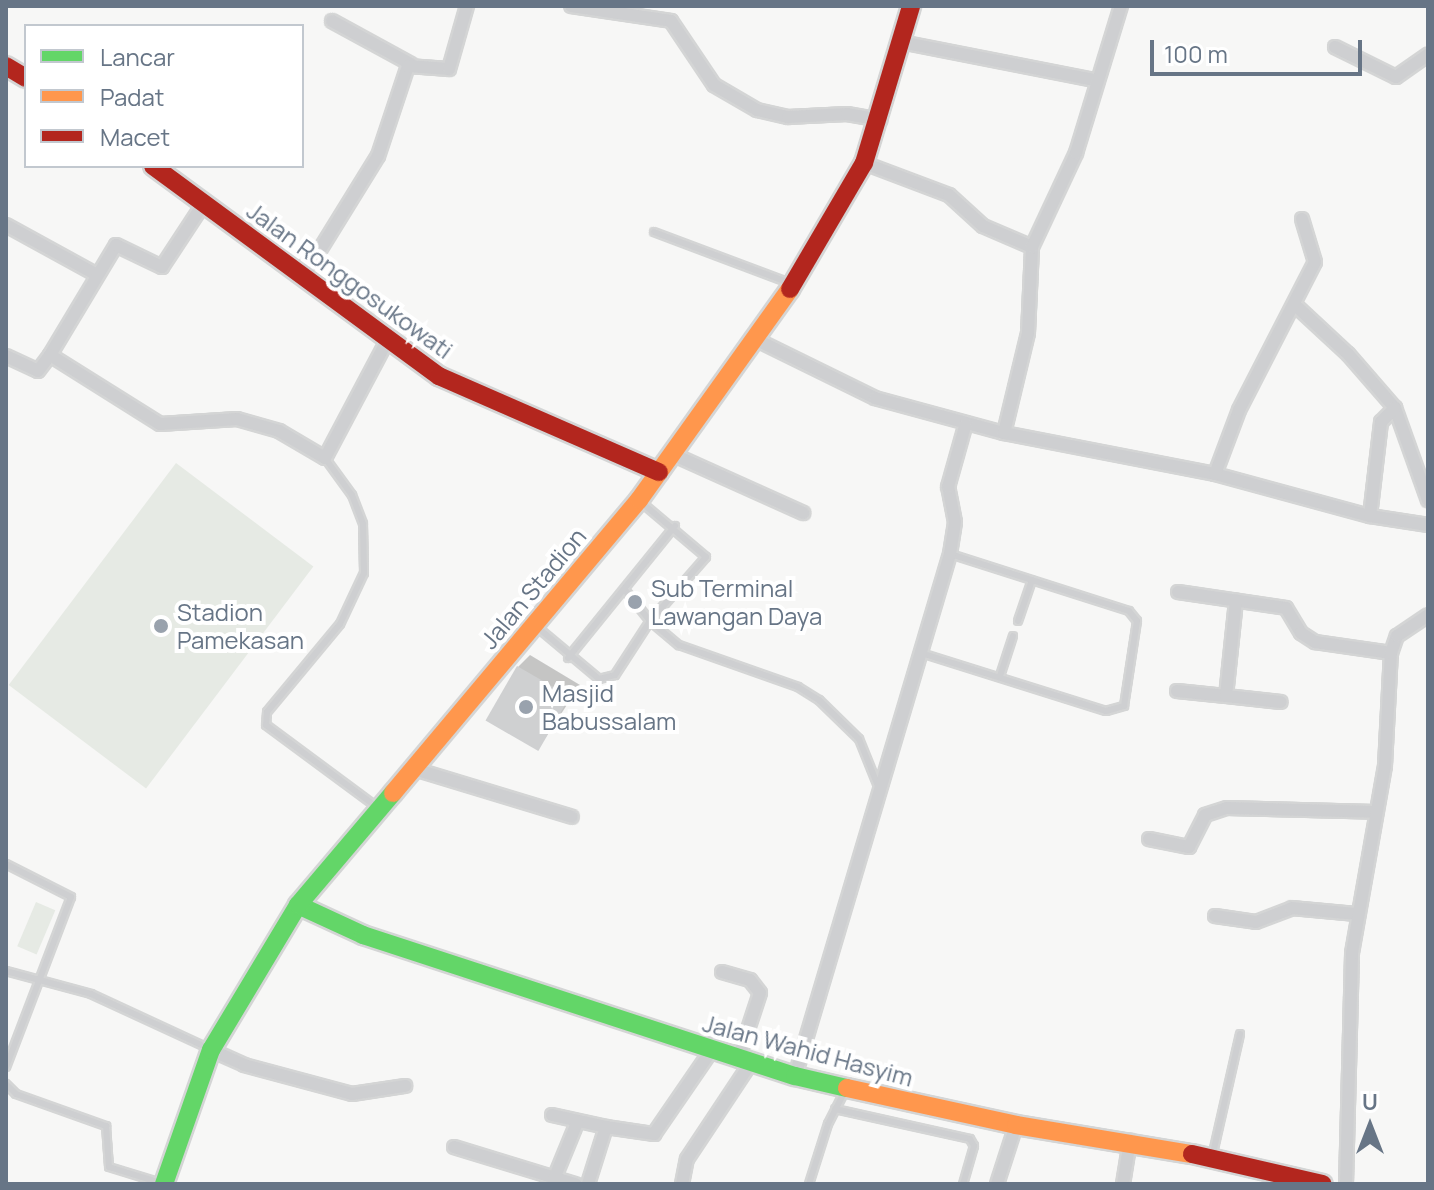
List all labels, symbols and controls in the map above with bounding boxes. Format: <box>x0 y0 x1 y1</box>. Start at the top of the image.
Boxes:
legend <box>24 24 304 168</box>
scale bar <box>1154 24 1366 74</box>
text: 100 m <box>1164 37 1228 70</box>
text: Lancar <box>100 40 175 73</box>
text: Padat <box>100 80 164 113</box>
text: Macet <box>100 120 170 153</box>
street label: Jalan Ronggosukowati <box>242 196 458 364</box>
street label: Jalan Stadion <box>474 522 592 654</box>
place label: Sub Terminal Lawangan Daya <box>651 574 822 630</box>
marker: Sub Terminal Lawangan Daya <box>626 593 644 611</box>
place label: Stadion Pamekasan <box>177 598 304 654</box>
marker: Stadion Pamekasan <box>152 617 170 635</box>
place label: Masjid Babussalam <box>542 679 676 735</box>
marker: Masjid Babussalam <box>517 698 535 716</box>
street label: Jalan Wahid Hasyim <box>700 1008 916 1092</box>
north arrow <box>1330 1086 1410 1166</box>
text: U <box>1362 1087 1378 1117</box>

